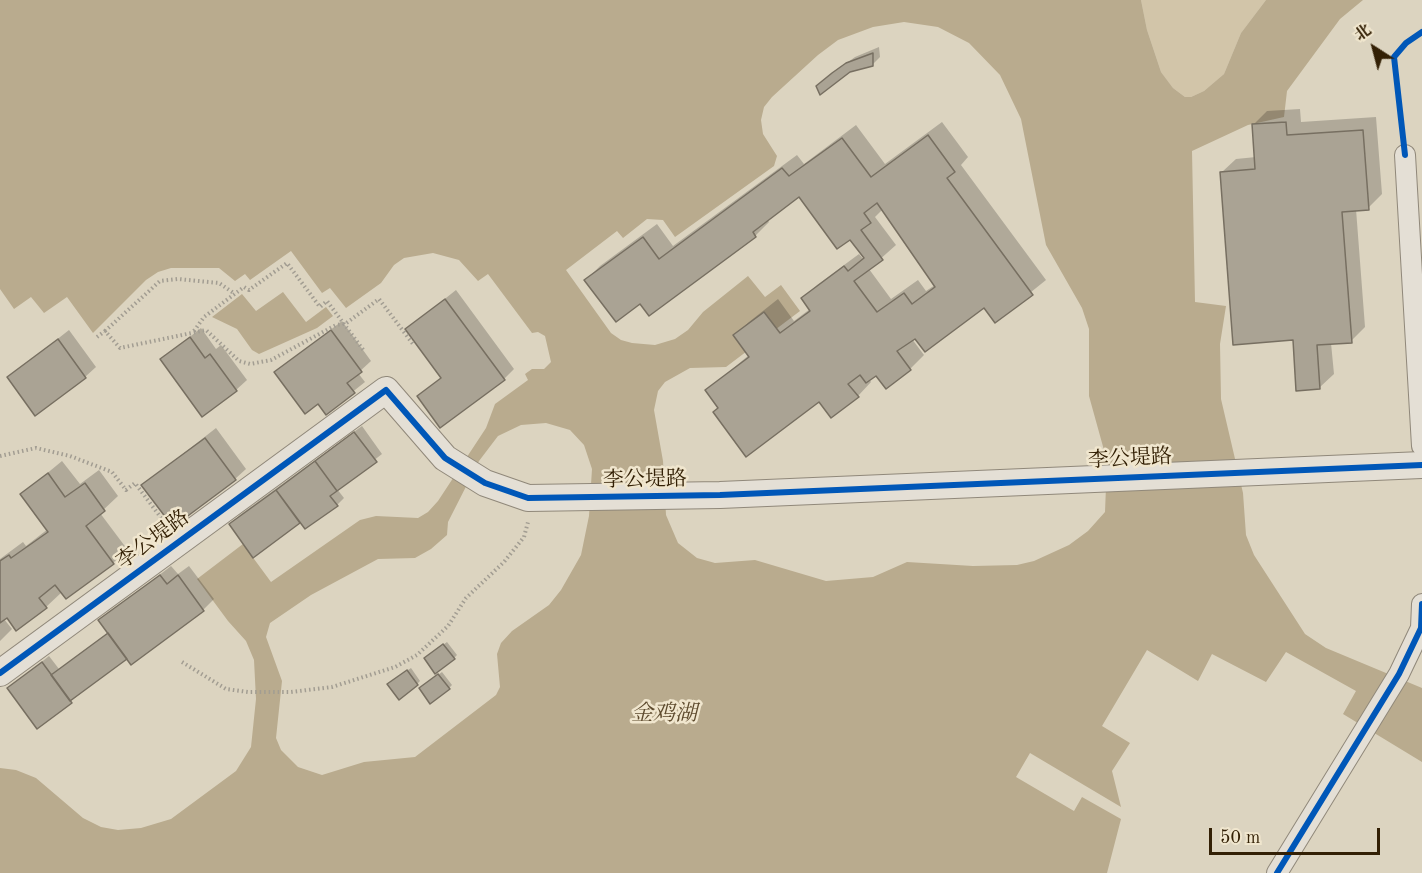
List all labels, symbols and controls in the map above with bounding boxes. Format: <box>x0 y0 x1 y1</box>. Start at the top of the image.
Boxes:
north arrow <box>1344 18 1404 78</box>
text: 北 <box>1352 22 1375 45</box>
street label: 李公堤路 <box>1087 444 1173 474</box>
street label: 李公堤路 <box>603 467 687 493</box>
street label: 李公堤路 <box>112 505 194 575</box>
water label: 金鸡湖 <box>631 701 697 727</box>
scale bar <box>1212 816 1383 854</box>
text: 50 m <box>1220 829 1260 847</box>

